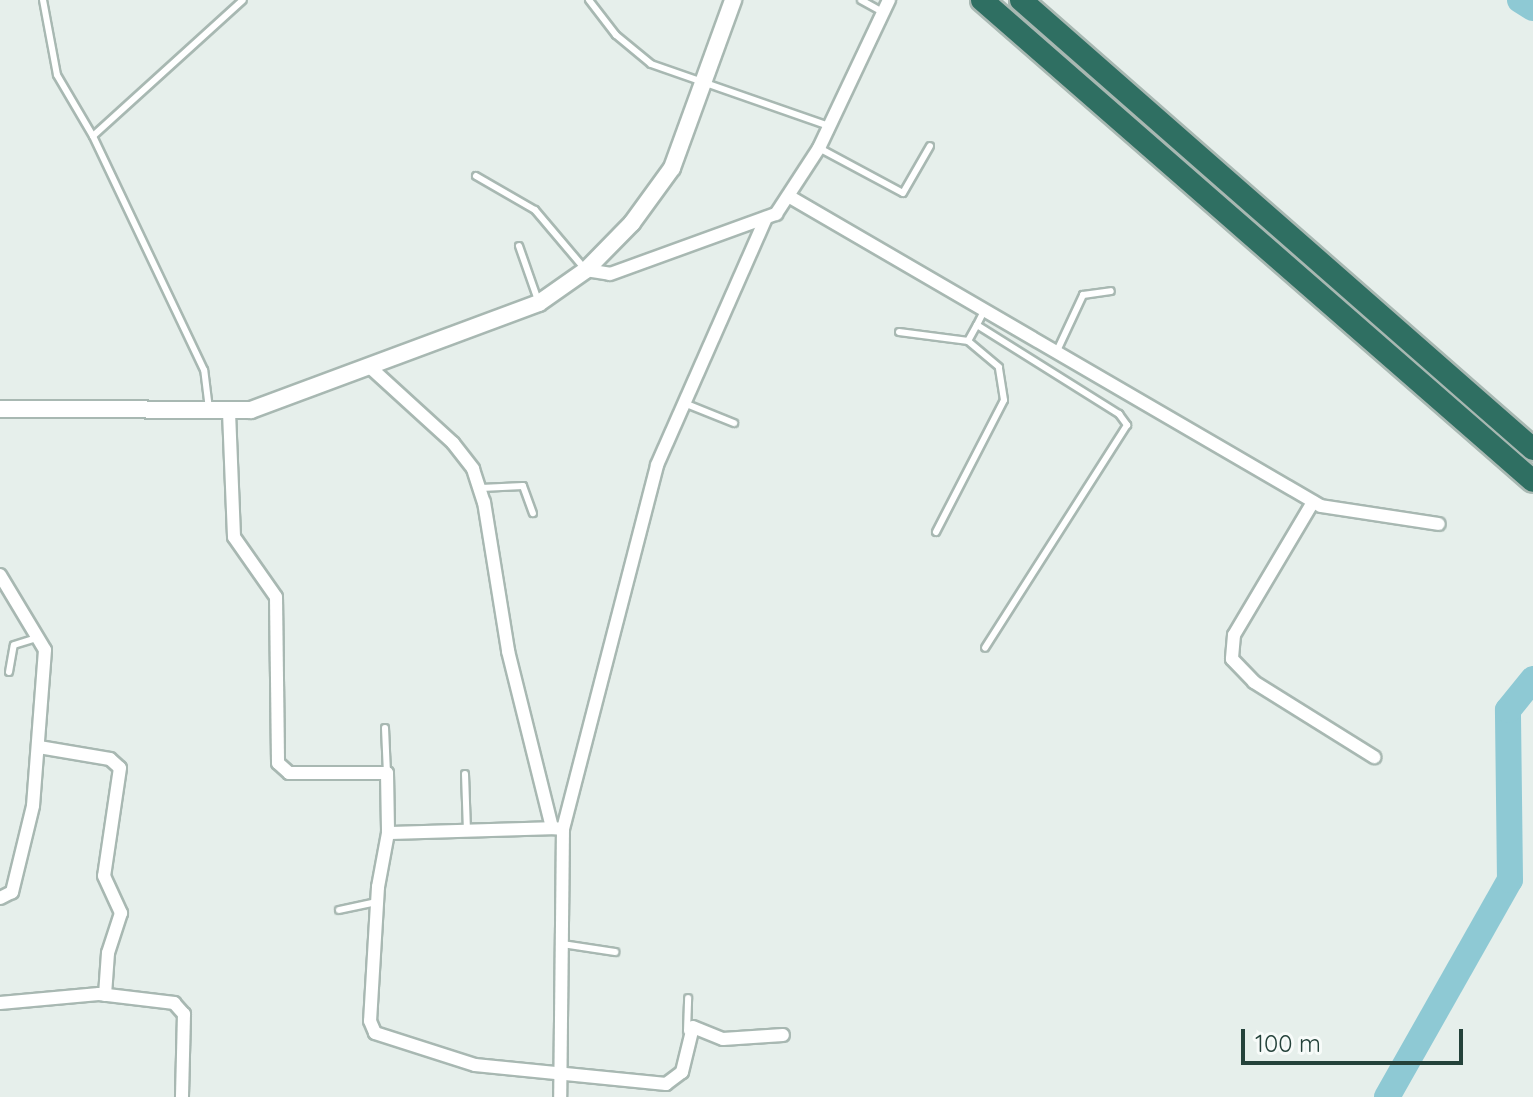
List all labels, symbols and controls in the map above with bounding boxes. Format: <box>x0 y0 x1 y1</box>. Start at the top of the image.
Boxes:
scale bar <box>1245 1013 1467 1063</box>
text: 100 m <box>1255 1028 1321 1058</box>

